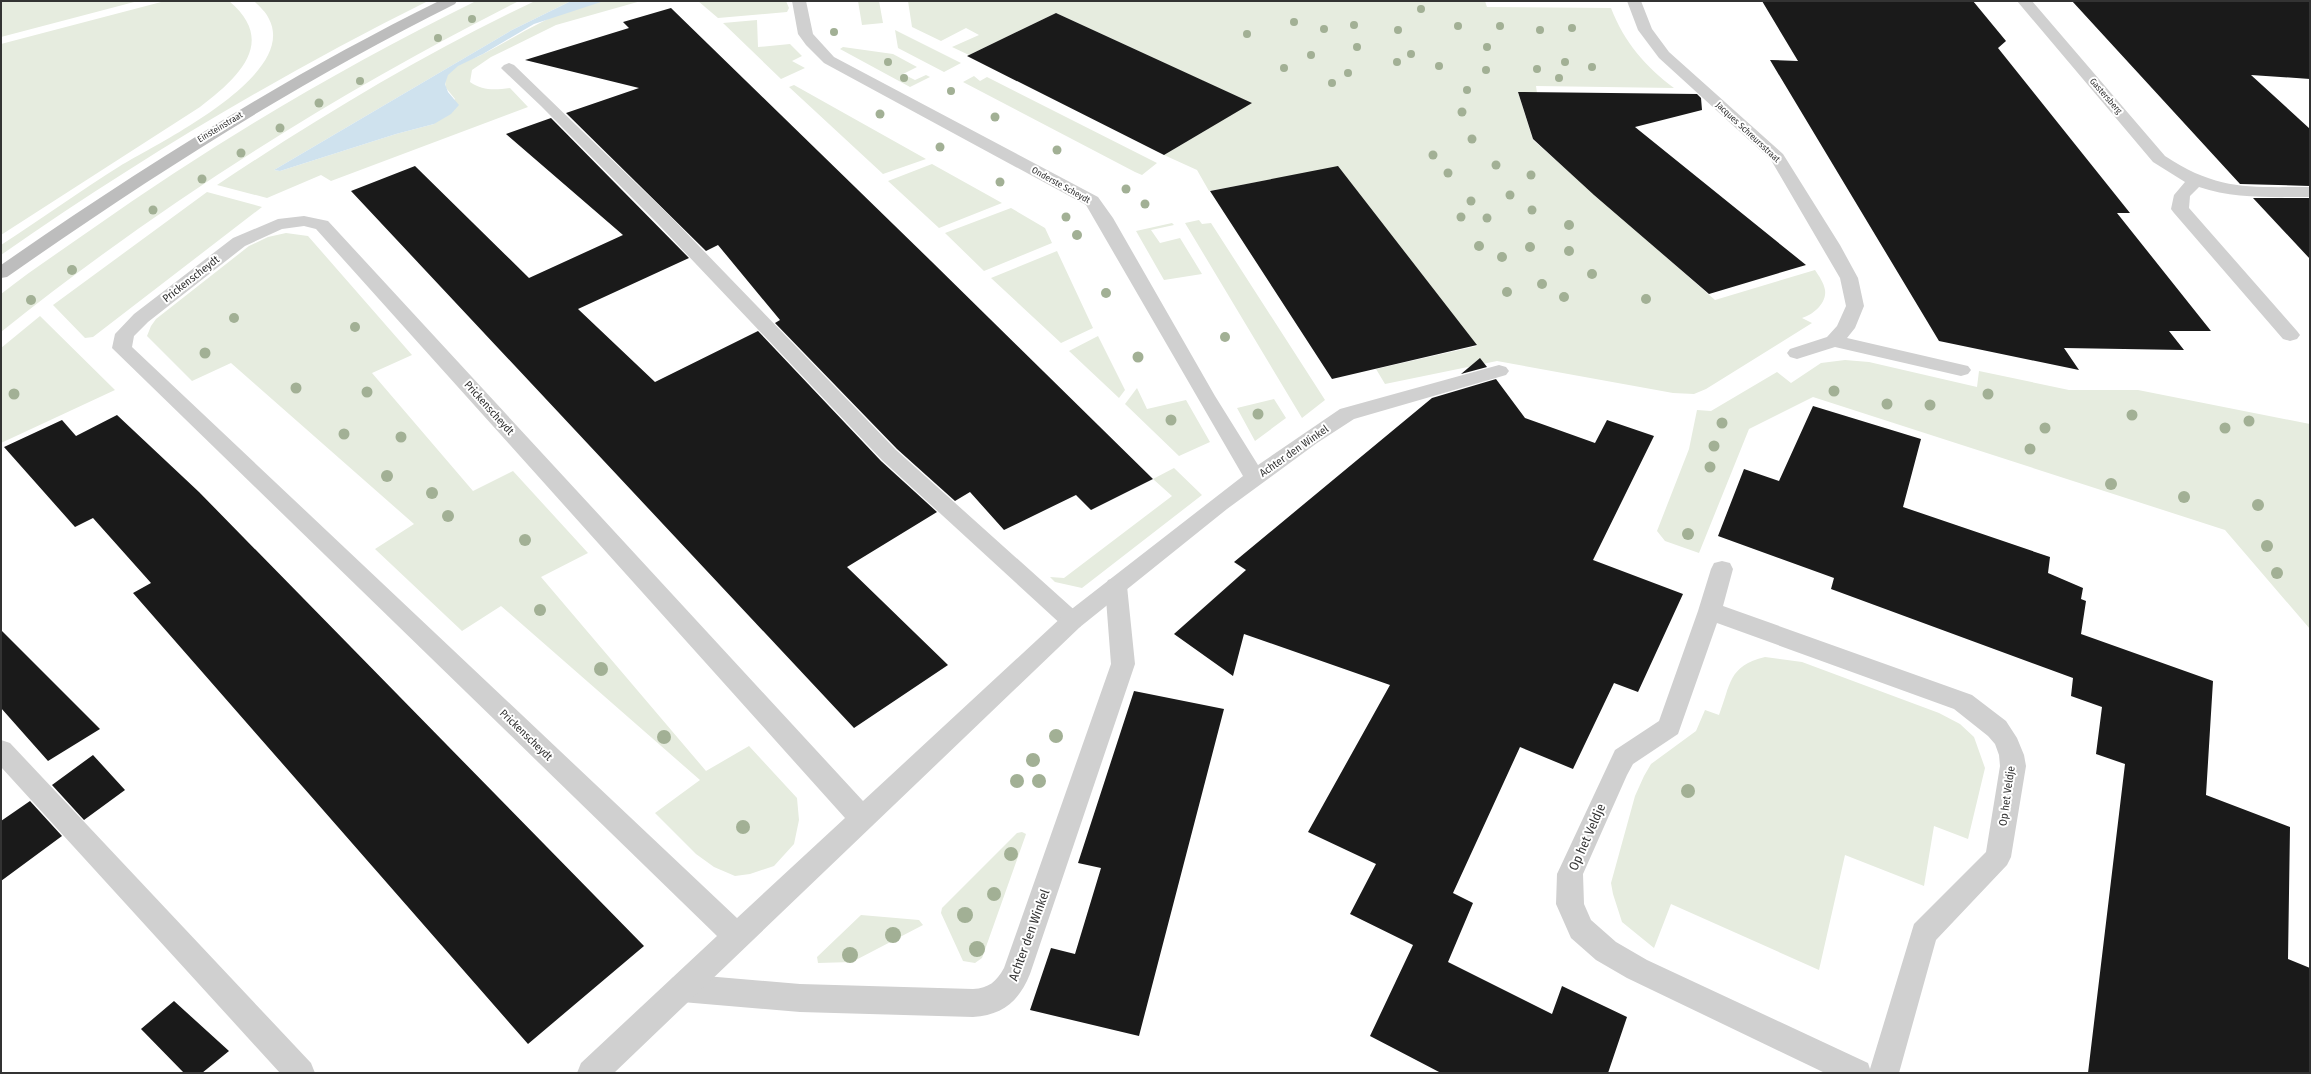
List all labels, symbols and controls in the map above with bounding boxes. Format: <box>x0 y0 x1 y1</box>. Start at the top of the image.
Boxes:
street label: Gastersberg <box>2088 76 2125 116</box>
street label: Jacques Schreursstraat <box>1714 100 1782 164</box>
street label: Einsteinstraat <box>196 110 244 144</box>
street label: Onderste Scheydt <box>1030 165 1092 205</box>
street label: Prickenscheydt <box>160 253 222 305</box>
street label: Prickenscheydt <box>461 378 517 438</box>
street label: Achter den Winkel <box>1257 422 1331 480</box>
street label: Prickenscheydt <box>497 707 555 764</box>
street label: Op het Veldje <box>1996 765 2018 827</box>
street label: Op het Veldje <box>1566 801 1608 873</box>
street label: Achter den Winkel <box>1005 887 1053 983</box>

